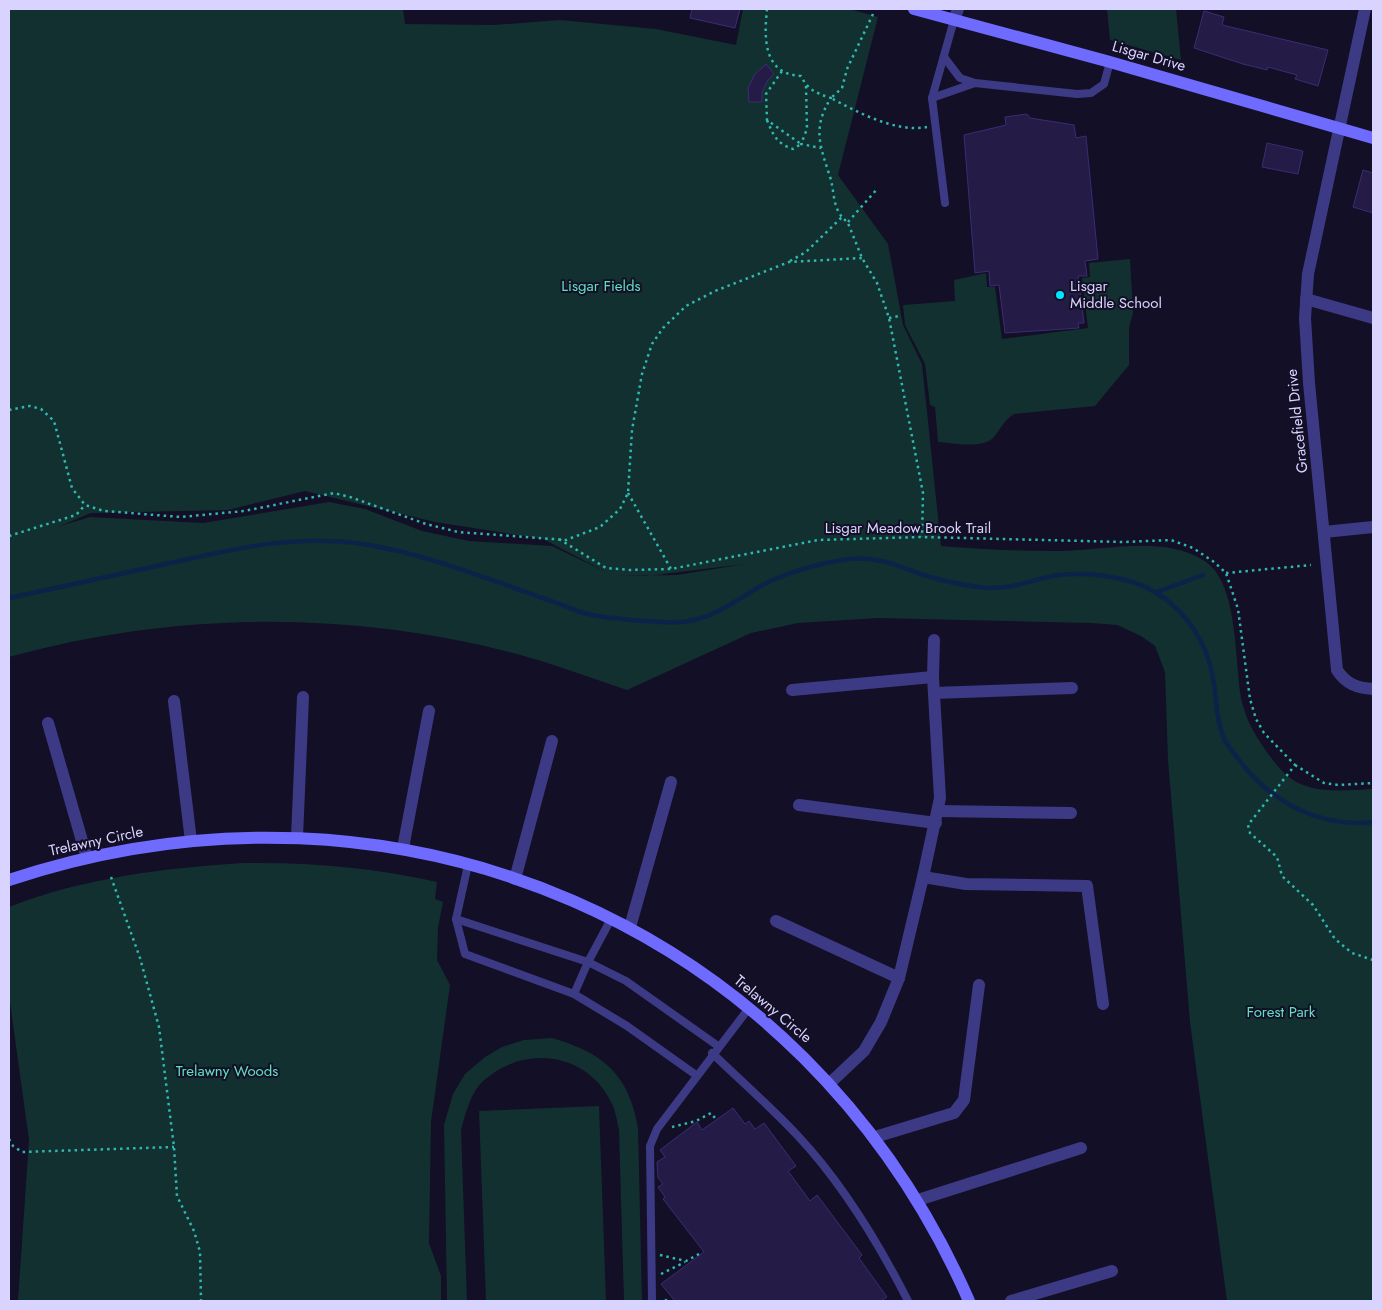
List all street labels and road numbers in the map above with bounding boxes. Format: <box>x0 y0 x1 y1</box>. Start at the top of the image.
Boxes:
street label: Lisgar Drive <box>1110 35 1189 77</box>
street label: Gracefield Drive <box>1281 368 1313 474</box>
street label: Lisgar Meadow Brook Trail <box>825 517 991 539</box>
street label: Trelawny Circle <box>47 820 145 862</box>
street label: Trelawny Circle <box>729 970 817 1048</box>

